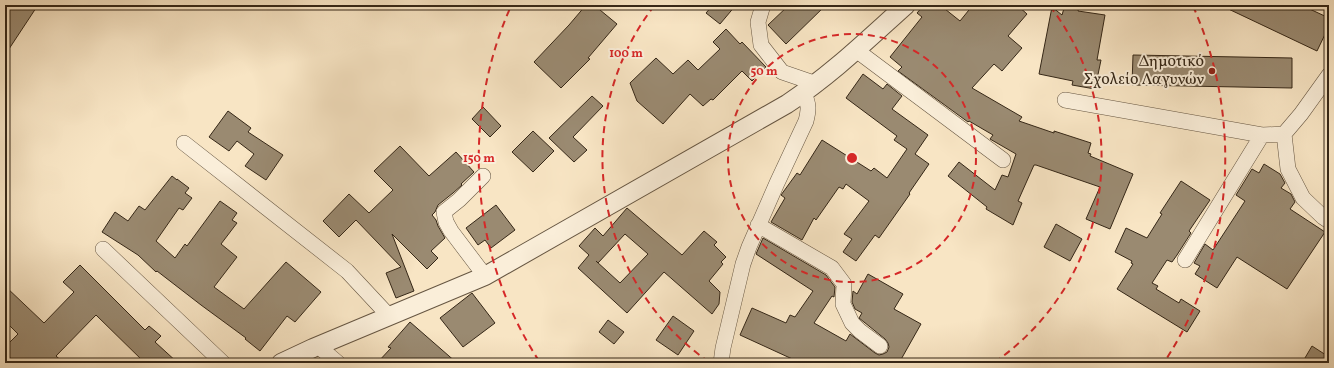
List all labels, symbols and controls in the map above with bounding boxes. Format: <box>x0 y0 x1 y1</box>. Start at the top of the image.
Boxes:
text: 100 m <box>609 46 643 62</box>
place label: Δημοτικό Σχολείο Λαγυνών <box>1083 51 1204 91</box>
text: 50 m <box>750 64 778 80</box>
marker: Δημοτικό Σχολείο Λαγυνών <box>1207 66 1217 76</box>
text: 150 m <box>463 151 495 167</box>
centre of rings <box>845 151 859 165</box>

